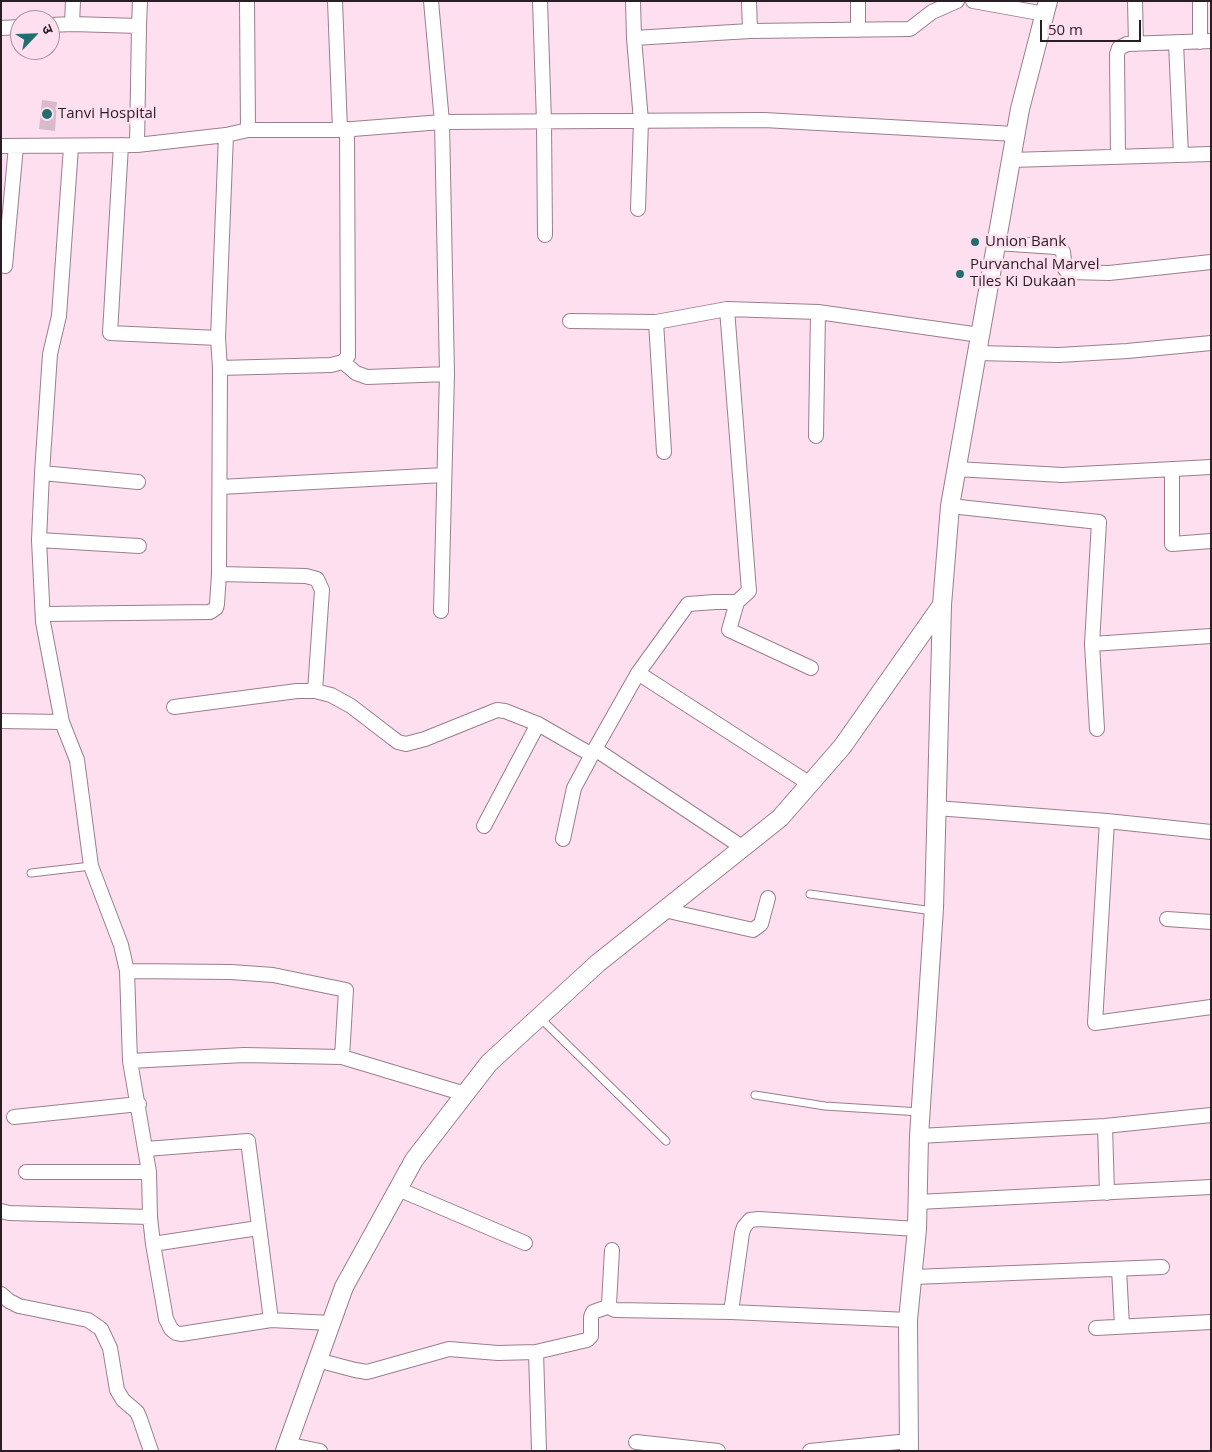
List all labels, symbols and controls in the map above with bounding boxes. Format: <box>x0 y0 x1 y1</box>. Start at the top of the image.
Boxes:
north arrow <box>10 10 60 60</box>
scale bar <box>1042 10 1143 42</box>
text: 50 m <box>1048 19 1083 39</box>
text: उ <box>38 21 59 37</box>
place label: Tanvi Hospital <box>58 105 157 123</box>
marker: Tanvi Hospital <box>40 107 54 121</box>
place label: Union Bank <box>985 233 1066 251</box>
marker: Union Bank <box>969 236 981 248</box>
place label: Purvanchal Marvel Tiles Ki Dukaan <box>970 256 1099 291</box>
marker: Purvanchal Marvel Tiles Ki Dukaan <box>954 268 966 280</box>

